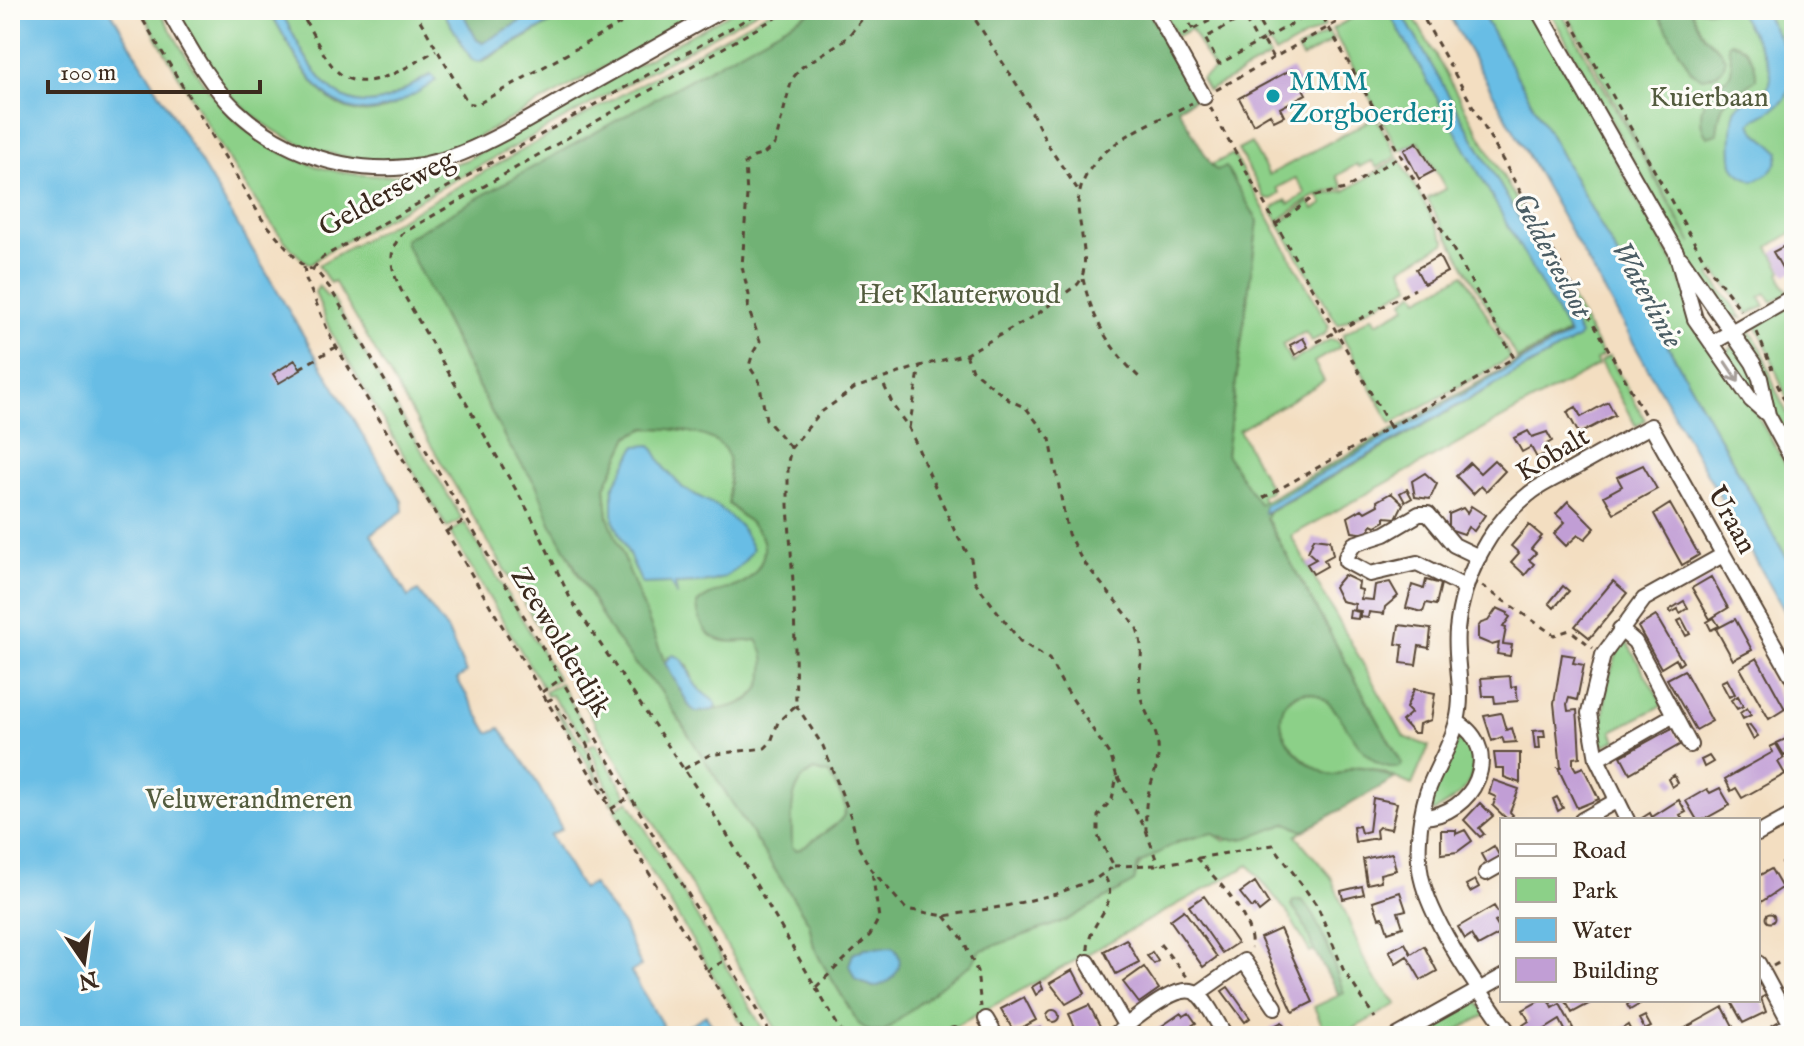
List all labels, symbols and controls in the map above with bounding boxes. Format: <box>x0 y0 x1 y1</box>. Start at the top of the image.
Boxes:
scale bar <box>48 44 260 94</box>
text: 100 m <box>60 58 116 89</box>
place label: MMM Zorgboerderij <box>1289 65 1454 132</box>
park label: Kuierbaan <box>1649 81 1769 116</box>
marker: MMM Zorgboerderij <box>1264 87 1282 105</box>
street label: Gelderseweg <box>313 142 462 246</box>
water label: Geldersesloot <box>1502 186 1601 327</box>
water label: Waterlinie <box>1601 235 1691 355</box>
park label: Het Klauterwoud <box>858 278 1060 313</box>
one-way arrow <box>1724 360 1741 382</box>
street label: Kobalt <box>1510 419 1597 491</box>
street label: Uraan <box>1698 480 1764 560</box>
street label: Zeewolderdijk <box>502 561 619 724</box>
park label: Veluwerandmeren <box>144 783 353 818</box>
legend <box>1500 818 1760 1002</box>
text: Road <box>1572 836 1626 867</box>
text: Park <box>1572 876 1618 907</box>
text: Water <box>1572 916 1632 947</box>
north arrow <box>44 922 124 1002</box>
text: Building <box>1572 956 1659 987</box>
text: N <box>76 964 101 995</box>

